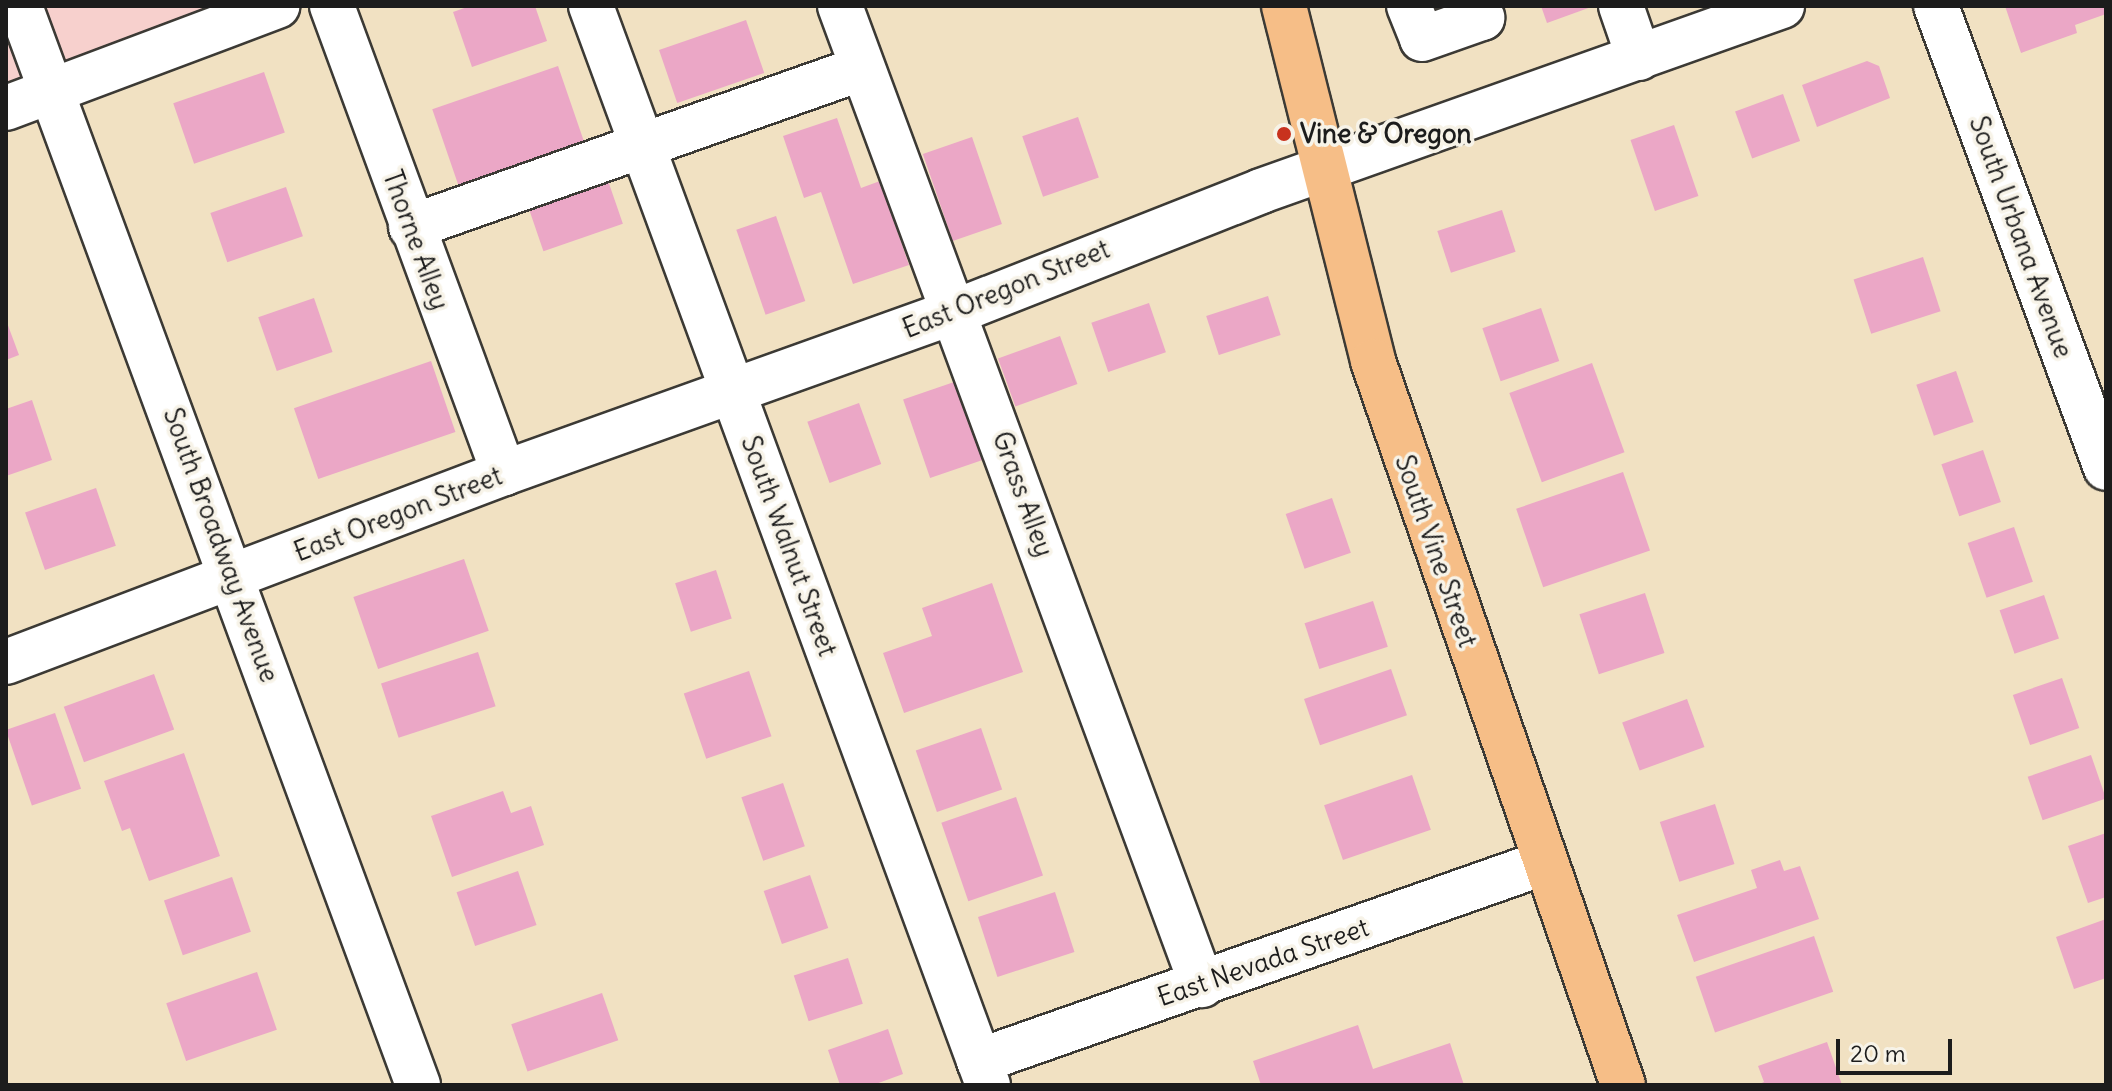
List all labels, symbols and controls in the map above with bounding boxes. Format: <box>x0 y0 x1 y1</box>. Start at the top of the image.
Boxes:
street label: South Urbana Avenue <box>1963 112 2079 362</box>
place label: Vine & Oregon <box>1300 118 1472 150</box>
marker: Vine & Oregon <box>1275 125 1293 143</box>
street label: Thorne Alley <box>376 166 456 314</box>
street label: East Oregon Street <box>898 233 1114 345</box>
street label: South Broadway Avenue <box>157 404 285 686</box>
street label: Grass Alley <box>986 427 1060 561</box>
street label: South Walnut Street <box>735 432 843 660</box>
street label: South Vine Street <box>1389 451 1483 651</box>
street label: East Oregon Street <box>290 460 506 568</box>
street label: East Nevada Street <box>1153 911 1373 1013</box>
scale bar <box>1840 1023 1956 1073</box>
text: 20 m <box>1850 1038 1906 1068</box>

